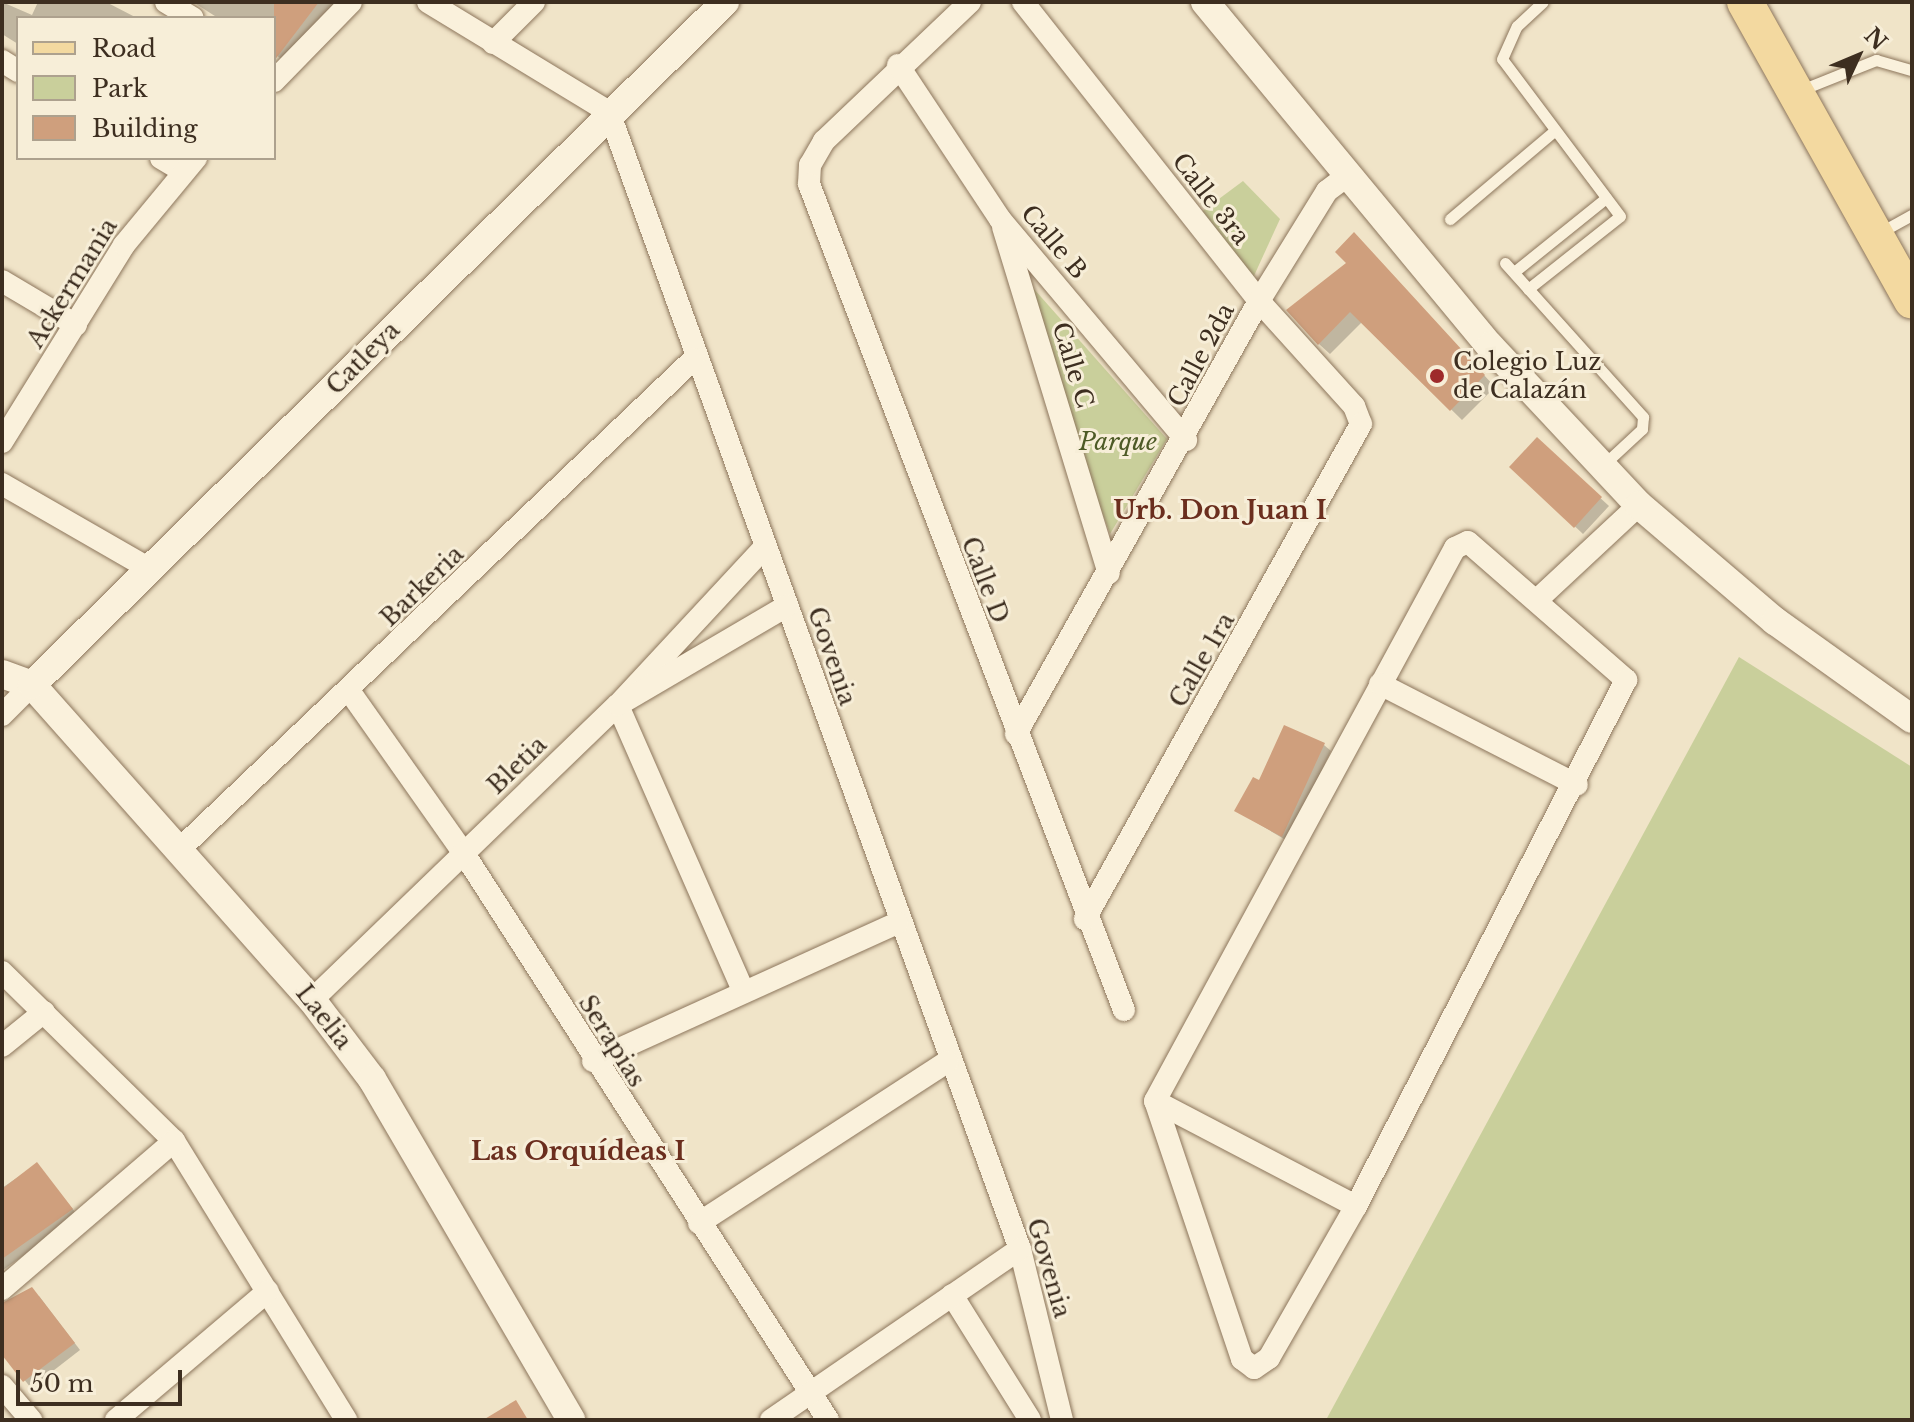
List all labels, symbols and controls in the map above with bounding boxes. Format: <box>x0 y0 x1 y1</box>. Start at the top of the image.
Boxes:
legend <box>16 16 276 160</box>
north arrow <box>1818 16 1898 96</box>
text: N <box>1859 22 1893 56</box>
text: Road <box>92 34 156 63</box>
text: Park <box>92 74 148 103</box>
text: Building <box>92 114 198 143</box>
street label: Calle 3ra <box>1166 147 1256 251</box>
street label: Calle B <box>1015 199 1093 285</box>
street label: Ackermania <box>21 213 123 353</box>
street label: Calle 2da <box>1162 298 1240 412</box>
street label: Catleya <box>321 316 405 400</box>
street label: Calle C <box>1046 319 1100 411</box>
place label: Colegio Luz de Calazán <box>1453 348 1602 404</box>
marker: Colegio Luz de Calazán <box>1428 367 1446 385</box>
park label: Parque <box>1079 428 1157 456</box>
district label: Urb. Don Juan I <box>1113 495 1327 527</box>
street label: Calle D <box>955 533 1015 627</box>
street label: Barkeria <box>375 540 469 632</box>
street label: Govenia <box>802 603 862 709</box>
street label: Calle 1ra <box>1163 608 1241 712</box>
street label: Bletia <box>482 730 552 800</box>
street label: Laelia <box>290 979 358 1055</box>
street label: Serapias <box>573 990 651 1092</box>
district label: Las Orquídeas I <box>471 1136 685 1168</box>
street label: Govenia <box>1021 1215 1077 1321</box>
scale bar <box>20 1354 186 1404</box>
text: 50 m <box>30 1369 93 1398</box>

